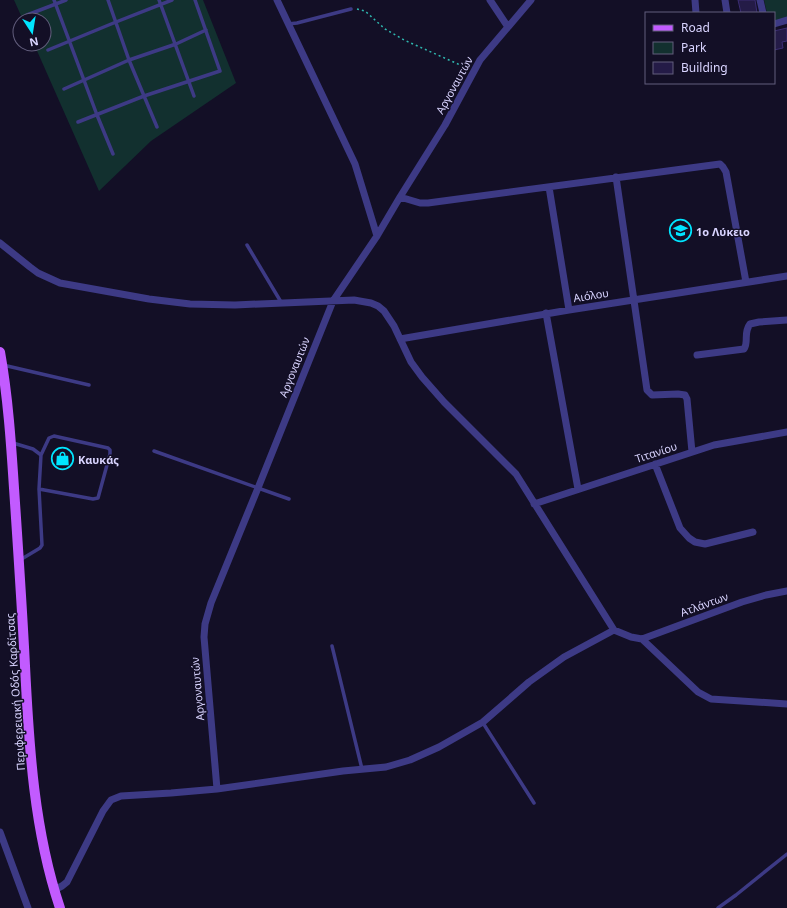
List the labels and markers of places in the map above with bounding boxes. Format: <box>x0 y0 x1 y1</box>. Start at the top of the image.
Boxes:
school or university icon: 1ο Λύκειο <box>668 218 694 244</box>
place label: 1ο Λύκειο <box>696 224 750 239</box>
shop icon: Καυκάς <box>50 446 76 472</box>
place label: Καυκάς <box>78 452 119 467</box>

